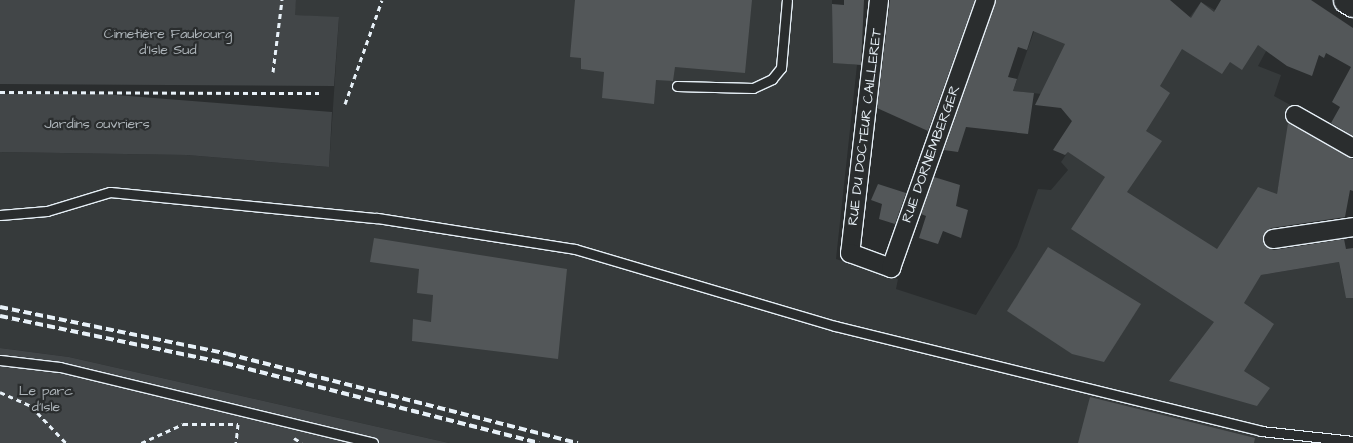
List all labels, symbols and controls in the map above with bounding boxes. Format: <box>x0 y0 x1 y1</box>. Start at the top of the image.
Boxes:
park label: Cimetière Faubourg d'Isle Sud <box>104 26 232 58</box>
street label: RUE DU DOCTEUR CAILLERET <box>845 27 885 227</box>
street label: RUE DORNEMBERGER <box>898 83 964 225</box>
park label: Jardins ouvriers <box>44 116 150 132</box>
park label: Le parc d'Isle <box>19 383 73 416</box>

